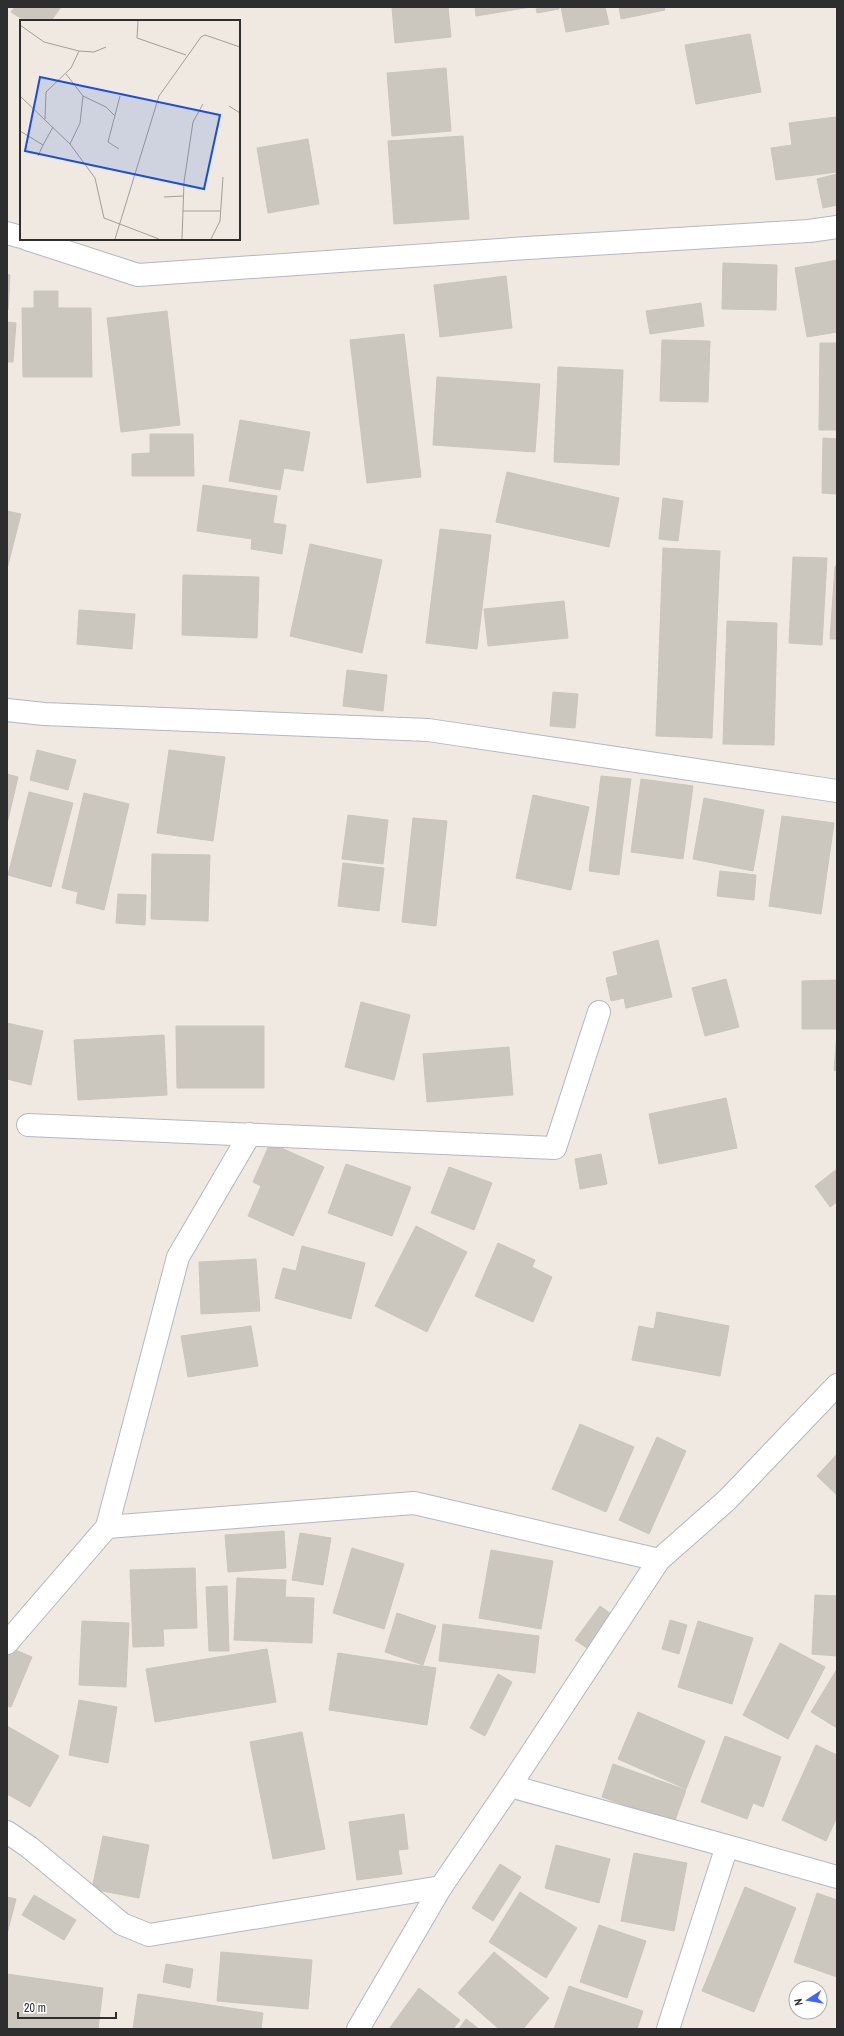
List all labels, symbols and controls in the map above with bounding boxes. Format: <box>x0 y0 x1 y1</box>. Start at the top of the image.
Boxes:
inset map <box>20 20 240 240</box>
north arrow <box>788 1980 828 2020</box>
scale bar <box>18 1994 116 2020</box>
text: N <box>791 1997 806 2007</box>
text: 20 m <box>24 2000 46 2016</box>

